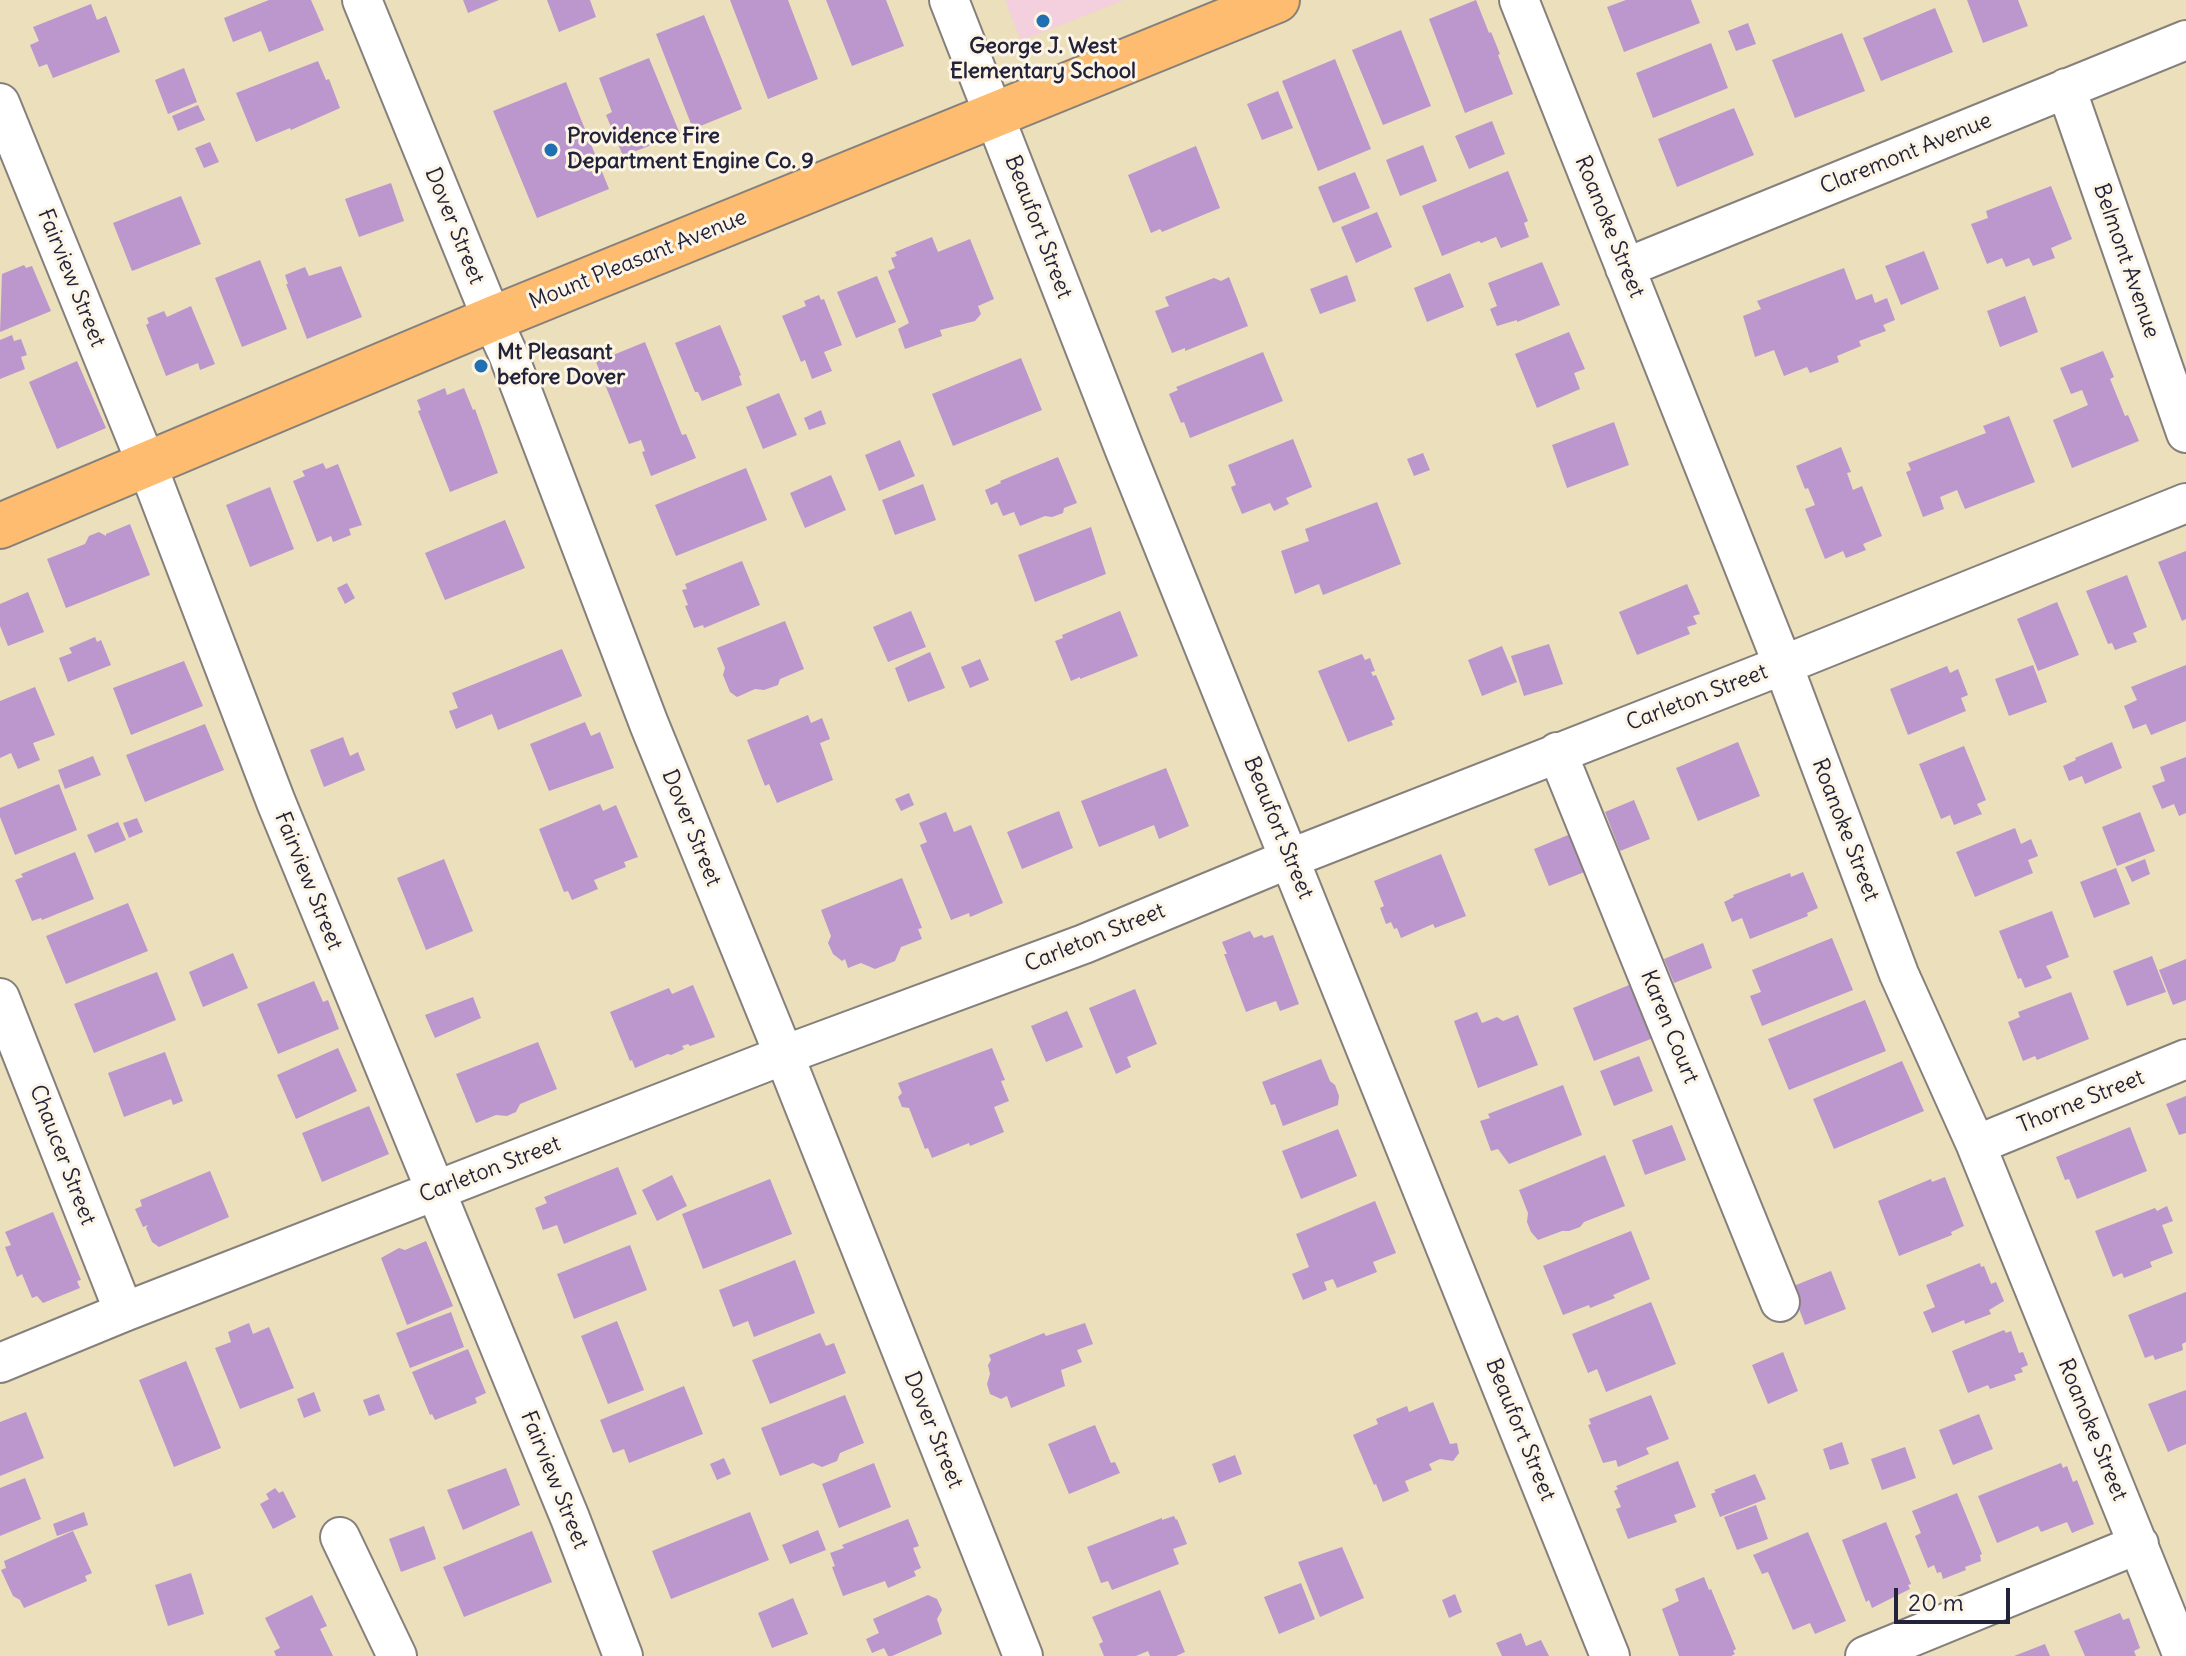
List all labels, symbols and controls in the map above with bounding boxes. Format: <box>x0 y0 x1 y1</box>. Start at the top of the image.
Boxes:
marker: George J. West Elementary School <box>1034 12 1052 30</box>
place label: George J. West Elementary School <box>950 34 1136 86</box>
street label: Claremont Avenue <box>1816 108 1996 200</box>
place label: Providence Fire Department Engine Co. 9 <box>567 124 814 176</box>
marker: Providence Fire Department Engine Co. 9 <box>542 141 560 159</box>
street label: Beaufort Street <box>999 152 1077 302</box>
street label: Roanoke Street <box>1569 152 1649 302</box>
street label: Dover Street <box>419 164 489 288</box>
street label: Belmont Avenue <box>2087 180 2165 342</box>
street label: Mount Pleasant Avenue <box>525 204 751 316</box>
street label: Fairview Street <box>31 205 111 351</box>
place label: Mt Pleasant before Dover <box>497 340 625 392</box>
marker: Mt Pleasant before Dover <box>472 357 490 375</box>
street label: Carleton Street <box>1623 659 1771 737</box>
street label: Beaufort Street <box>1237 753 1319 903</box>
street label: Roanoke Street <box>1806 755 1884 905</box>
street label: Dover Street <box>656 766 726 890</box>
street label: Fairview Street <box>268 808 348 954</box>
street label: Carleton Street <box>1021 898 1169 978</box>
street label: Karen Court <box>1634 966 1704 1088</box>
street label: Thorne Street <box>2014 1065 2148 1139</box>
street label: Chaucer Street <box>23 1081 101 1229</box>
street label: Carleton Street <box>416 1131 564 1209</box>
street label: Beaufort Street <box>1479 1355 1561 1505</box>
street label: Roanoke Street <box>2052 1355 2132 1505</box>
street label: Dover Street <box>898 1368 968 1492</box>
street label: Fairview Street <box>514 1407 594 1553</box>
scale bar <box>1898 1572 2014 1622</box>
text: 20 m <box>1908 1587 1964 1617</box>

